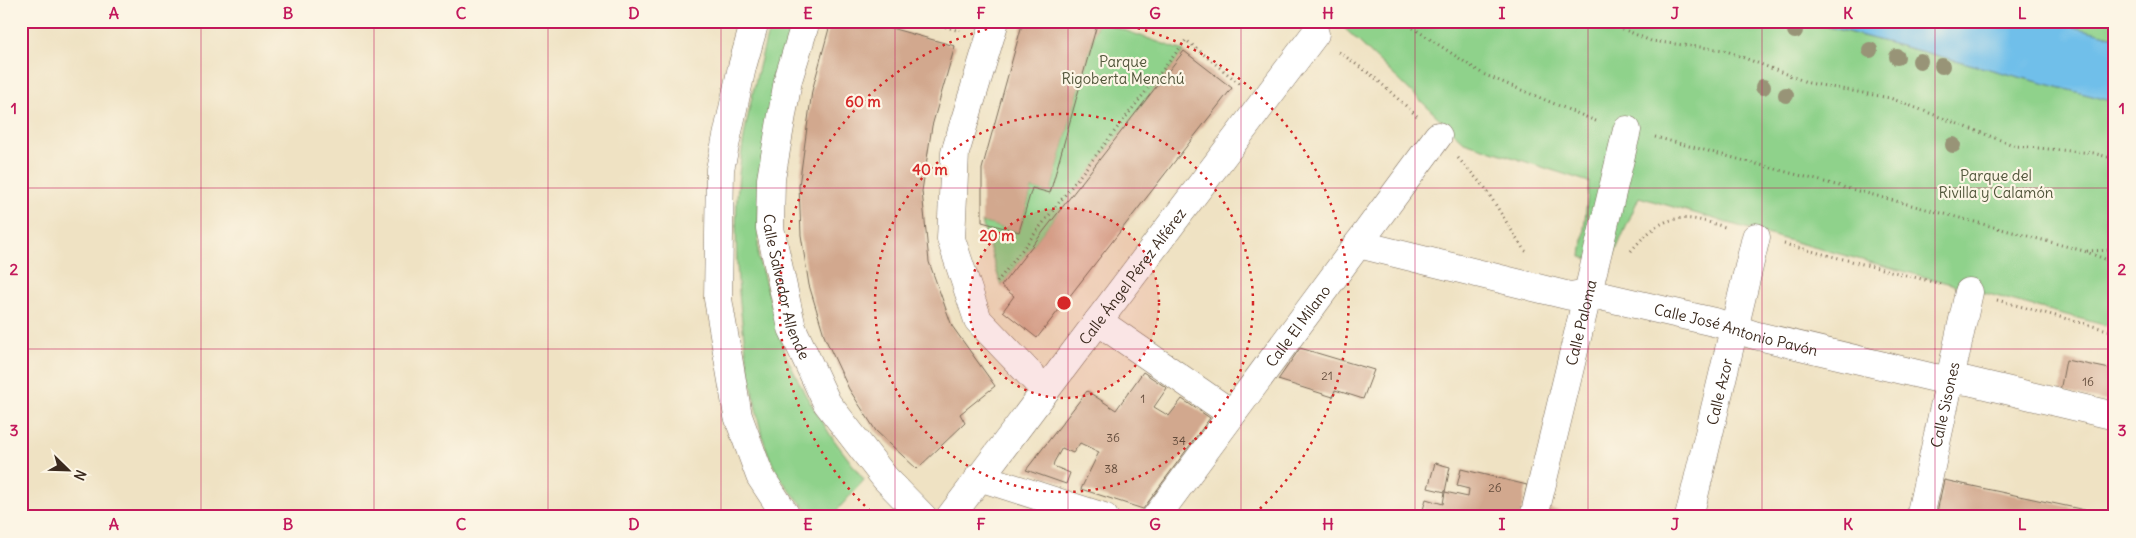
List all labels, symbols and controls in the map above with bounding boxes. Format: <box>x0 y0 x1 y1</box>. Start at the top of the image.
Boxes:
text: A <box>109 3 119 23</box>
text: B <box>283 3 294 23</box>
text: C <box>456 3 467 23</box>
text: D <box>628 3 640 23</box>
text: E <box>803 3 813 23</box>
text: F <box>976 3 986 23</box>
text: G <box>1149 3 1161 23</box>
text: H <box>1322 3 1334 23</box>
text: I <box>1499 3 1506 23</box>
text: J <box>1671 3 1680 23</box>
text: K <box>1843 3 1853 23</box>
text: L <box>2018 3 2027 23</box>
park label: Parque Rigoberta Menchú <box>1061 52 1185 88</box>
text: 60 m <box>845 92 881 111</box>
text: 1 <box>11 98 17 118</box>
text: 1 <box>2119 98 2125 118</box>
text: 40 m <box>912 160 948 179</box>
park label: Parque del Rivilla y Calamón <box>1939 166 2054 202</box>
street label: Calle Ángel Pérez Alférez <box>1074 204 1190 348</box>
street label: Calle Salvador Allende <box>760 214 815 362</box>
text: 20 m <box>980 226 1014 245</box>
text: 2 <box>10 259 19 279</box>
text: 2 <box>2118 259 2127 279</box>
street label: Calle Paloma <box>1561 277 1600 367</box>
street label: Calle El Milano <box>1261 281 1334 370</box>
centre of rings <box>1055 294 1073 312</box>
street label: Calle José Antonio Pavón <box>1652 299 1820 359</box>
street label: Calle Azor <box>1702 356 1736 427</box>
street label: Calle Sisones <box>1926 360 1963 449</box>
house number: 21 <box>1321 368 1333 383</box>
house number: 16 <box>2082 374 2094 389</box>
house number: 1 <box>1141 391 1145 406</box>
text: 3 <box>9 420 19 440</box>
text: 3 <box>2117 420 2127 440</box>
house number: 36 <box>1106 430 1120 445</box>
house number: 34 <box>1172 433 1186 448</box>
north arrow <box>42 446 92 496</box>
house number: 38 <box>1104 461 1118 476</box>
text: N <box>70 467 90 483</box>
house number: 26 <box>1488 480 1502 495</box>
text: A <box>109 514 119 534</box>
text: B <box>283 514 294 534</box>
text: C <box>456 514 467 534</box>
text: D <box>628 514 640 534</box>
text: E <box>803 514 813 534</box>
text: F <box>976 514 986 534</box>
text: G <box>1149 514 1161 534</box>
text: H <box>1322 514 1334 534</box>
text: I <box>1499 514 1506 534</box>
text: J <box>1671 514 1680 534</box>
text: K <box>1843 514 1853 534</box>
text: L <box>2018 514 2027 534</box>

